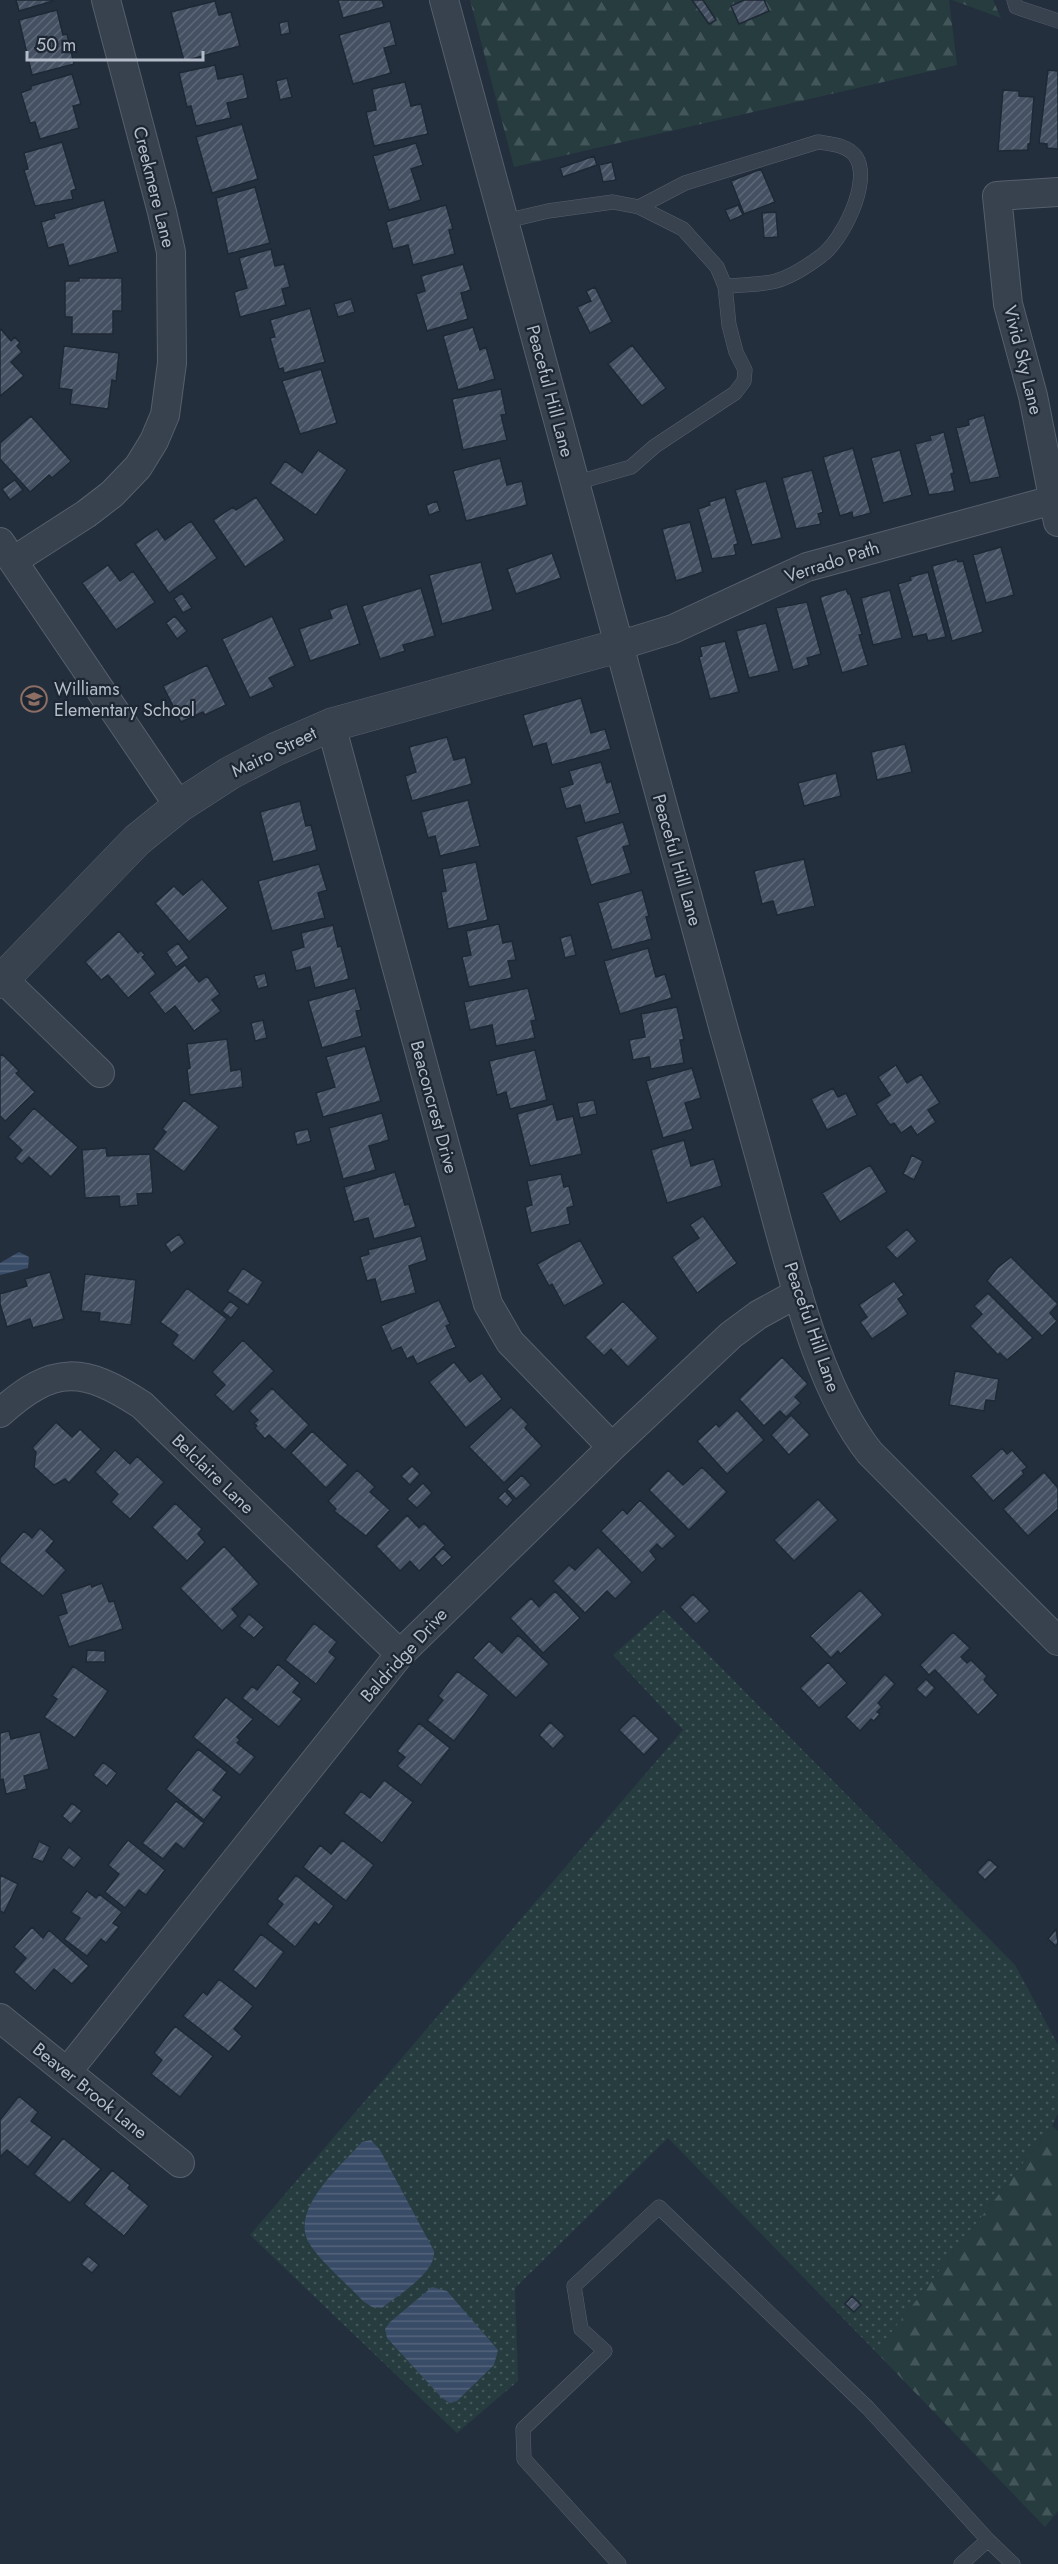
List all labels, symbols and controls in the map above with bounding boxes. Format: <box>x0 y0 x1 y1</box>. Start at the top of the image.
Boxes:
scale bar <box>27 24 202 62</box>
text: 50 m <box>36 32 76 58</box>
street label: Creekmere Lane <box>126 124 182 250</box>
street label: Vivid Sky Lane <box>997 303 1049 417</box>
street label: Peaceful Hill Lane <box>520 322 580 460</box>
street label: Verrado Path <box>781 534 883 590</box>
place label: Williams Elementary School <box>54 676 195 723</box>
school or university icon: Williams Elementary School <box>19 684 49 714</box>
street label: Mairo Street <box>227 720 322 784</box>
street label: Peaceful Hill Lane <box>646 791 708 929</box>
street label: Beaconcrest Drive <box>404 1038 464 1176</box>
street label: Peaceful Hill Lane <box>778 1258 846 1396</box>
street label: Belclaire Lane <box>166 1428 260 1520</box>
street label: Baldridge Drive <box>354 1602 454 1708</box>
street label: Beaver Brook Lane <box>27 2037 153 2145</box>

